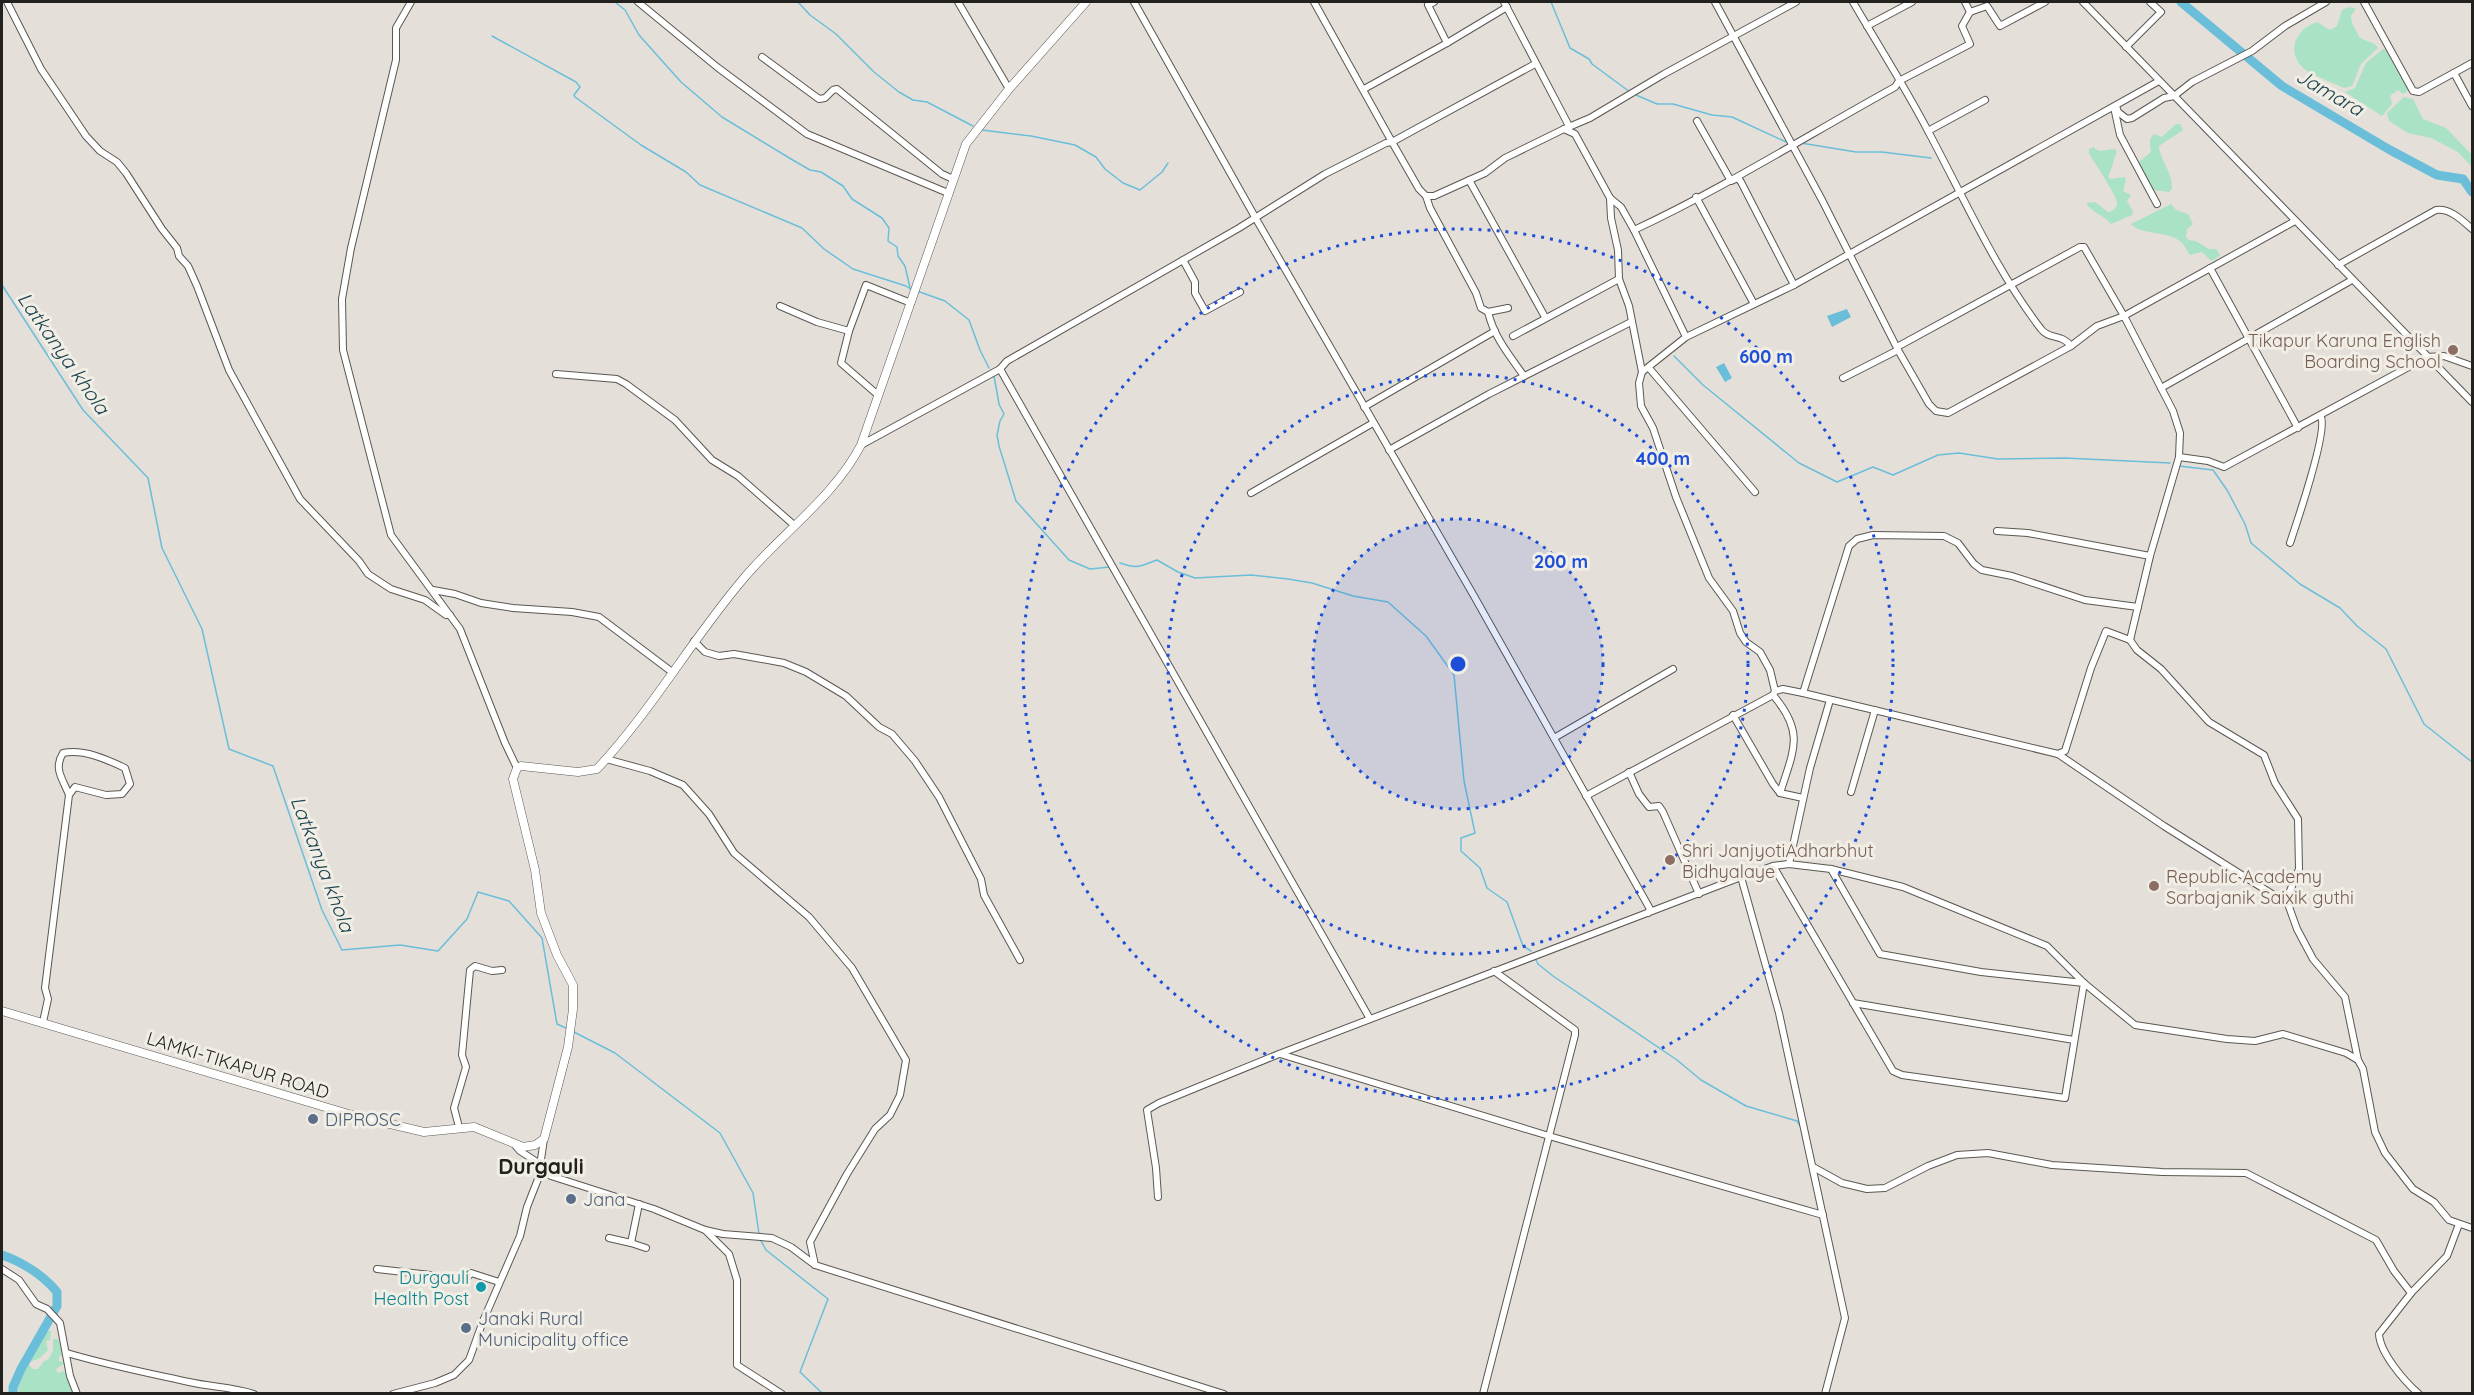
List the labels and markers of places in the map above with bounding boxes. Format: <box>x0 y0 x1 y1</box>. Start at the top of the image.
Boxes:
place label: Tikapur Karuna English Boarding School <box>2248 329 2441 373</box>
marker: Tikapur Karuna English Boarding School <box>2446 343 2460 357</box>
centre of rings <box>1448 654 1468 674</box>
place label: Shri JanjyotiAdharbhut Bidhyalaye <box>1682 839 1874 883</box>
marker: Shri JanjyotiAdharbhut Bidhyalaye <box>1663 853 1677 867</box>
place label: Republic Academy Sarbajanik Saixik guthi <box>2166 865 2354 909</box>
marker: Republic Academy Sarbajanik Saixik guthi <box>2147 879 2161 893</box>
place label: DIPROSC <box>325 1108 401 1131</box>
marker: DIPROSC <box>306 1112 320 1126</box>
place label: Jana <box>583 1188 626 1211</box>
marker: Jana <box>564 1192 578 1206</box>
place label: Durgauli Health Post <box>374 1266 469 1310</box>
marker: Durgauli Health Post <box>474 1280 488 1294</box>
place label: Janaki Rural Municipality office <box>478 1307 629 1351</box>
marker: Janaki Rural Municipality office <box>459 1321 473 1335</box>

